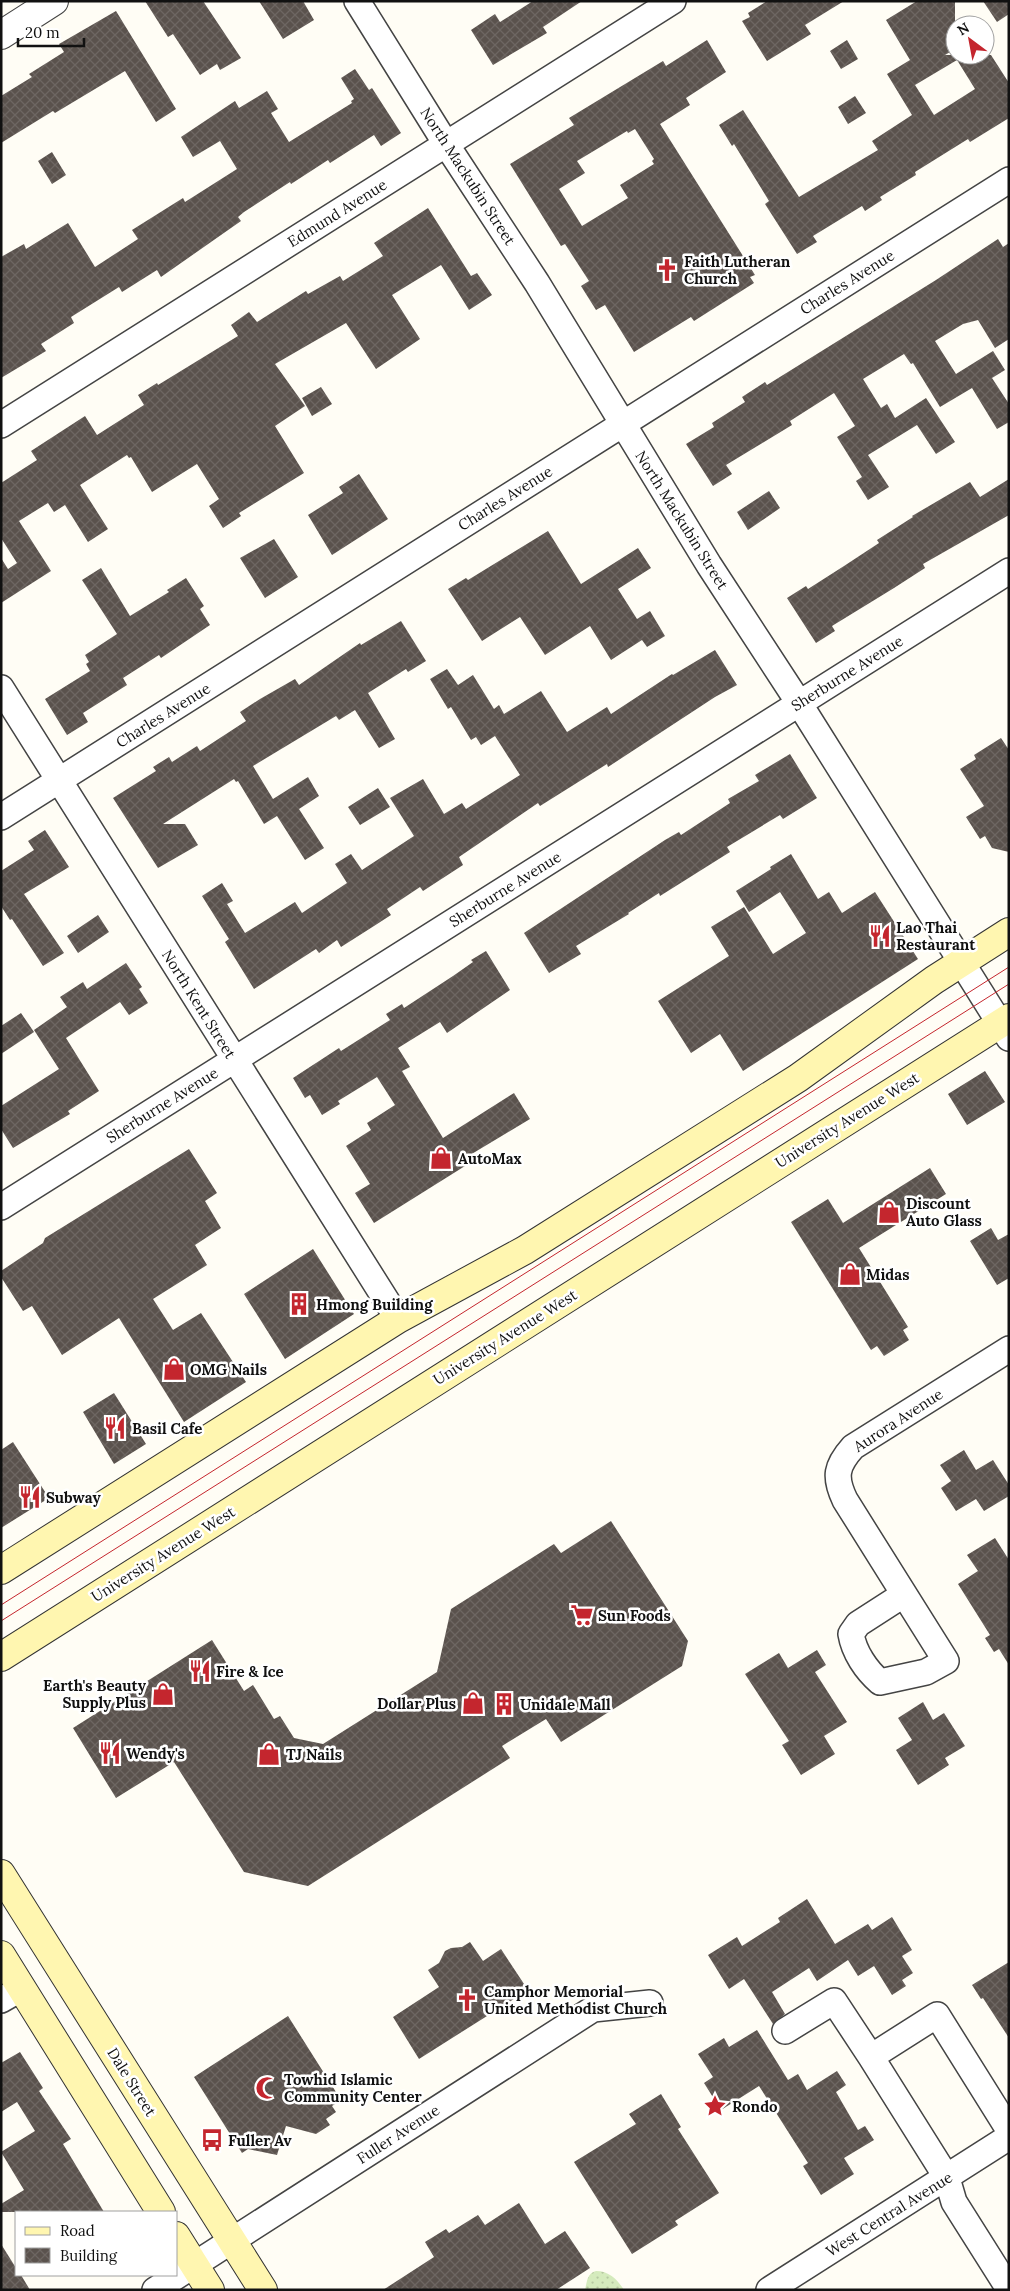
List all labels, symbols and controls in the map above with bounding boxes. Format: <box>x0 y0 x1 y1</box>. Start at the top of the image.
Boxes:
scale bar <box>18 15 84 47</box>
north arrow <box>945 15 995 65</box>
text: N <box>954 18 973 39</box>
text: 20 m <box>25 23 60 42</box>
street label: North Mackubin Street <box>416 104 520 249</box>
street label: Edmund Avenue <box>284 175 390 251</box>
street label: Charles Avenue <box>796 245 898 319</box>
place label: Faith Lutheran Church <box>684 252 791 288</box>
church icon: Faith Lutheran Church <box>654 257 680 283</box>
street label: North Mackubin Street <box>631 447 733 593</box>
street label: Charles Avenue <box>454 461 556 535</box>
street label: Sherburne Avenue <box>788 631 906 715</box>
street label: Charles Avenue <box>112 678 214 752</box>
street label: Sherburne Avenue <box>446 847 564 931</box>
place label: Lao Thai Restaurant <box>896 918 976 954</box>
restaurant icon: Lao Thai Restaurant <box>867 923 893 949</box>
street label: North Kent Street <box>158 946 240 1062</box>
street label: Sherburne Avenue <box>103 1063 221 1147</box>
street label: University Avenue West <box>772 1068 923 1172</box>
shop icon: AutoMax <box>428 1145 454 1171</box>
place label: AutoMax <box>458 1149 522 1168</box>
place label: Discount Auto Glass <box>906 1194 982 1230</box>
shop icon: Discount Auto Glass <box>876 1199 902 1225</box>
shop icon: Midas <box>837 1261 863 1287</box>
place label: Midas <box>866 1265 909 1284</box>
street label: University Avenue West <box>430 1285 581 1389</box>
building icon: Hmong Building <box>286 1291 312 1317</box>
place label: Hmong Building <box>316 1295 433 1314</box>
shop icon: OMG Nails <box>161 1356 187 1382</box>
place label: OMG Nails <box>190 1360 267 1379</box>
street label: Aurora Avenue <box>849 1384 946 1456</box>
restaurant icon: Basil Cafe <box>102 1415 128 1441</box>
place label: Basil Cafe <box>132 1419 202 1438</box>
restaurant icon: Subway <box>17 1484 43 1510</box>
place label: Subway <box>46 1488 101 1507</box>
street label: University Avenue West <box>88 1502 239 1606</box>
supermarket icon: Sun Foods <box>569 1602 595 1628</box>
place label: Sun Foods <box>598 1606 671 1625</box>
restaurant icon: Fire & Ice <box>187 1658 213 1684</box>
place label: Fire & Ice <box>216 1662 284 1681</box>
place label: Earth's Beauty Supply Plus <box>43 1676 147 1712</box>
shop icon: Earth's Beauty Supply Plus <box>150 1681 176 1707</box>
shop icon: Dollar Plus <box>460 1690 486 1716</box>
building icon: Unidale Mall <box>491 1691 517 1717</box>
place label: Dollar Plus <box>377 1694 456 1713</box>
place label: Unidale Mall <box>520 1695 611 1714</box>
restaurant icon: Wendy's <box>97 1740 123 1766</box>
shop icon: TJ Nails <box>256 1741 282 1767</box>
place label: Wendy's <box>126 1744 185 1763</box>
place label: TJ Nails <box>286 1745 342 1764</box>
place label: Camphor Memorial United Methodist Church <box>484 1982 668 2018</box>
church icon: Camphor Memorial United Methodist Church <box>454 1987 480 2013</box>
street label: Dale Street <box>103 2044 161 2120</box>
place label: Towhid Islamic Community Center <box>284 2070 423 2106</box>
mosque icon: Towhid Islamic Community Center <box>254 2075 280 2101</box>
place icon: Rondo <box>702 2093 728 2119</box>
place label: Rondo <box>732 2097 778 2116</box>
street label: Fuller Avenue <box>353 2100 443 2168</box>
bus stop icon: Fuller Av <box>199 2127 225 2153</box>
place label: Fuller Av <box>228 2131 293 2150</box>
street label: West Central Avenue <box>822 2167 956 2261</box>
legend <box>15 2211 178 2276</box>
text: Road <box>60 2221 95 2240</box>
text: Building <box>60 2246 118 2265</box>

